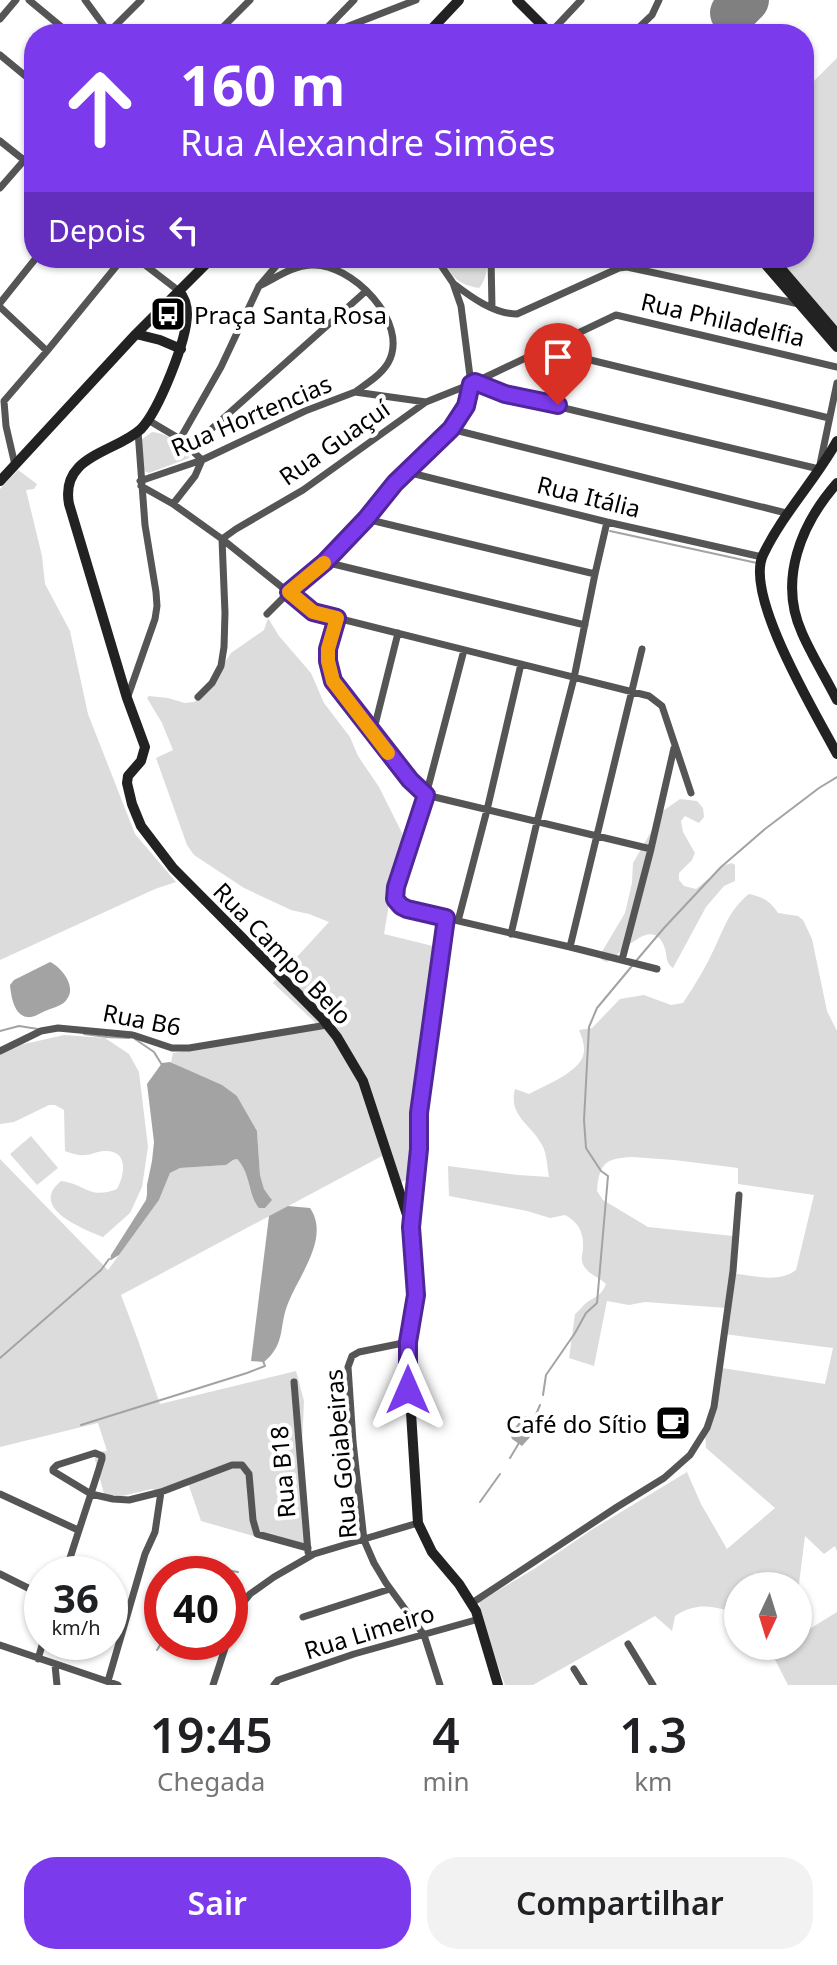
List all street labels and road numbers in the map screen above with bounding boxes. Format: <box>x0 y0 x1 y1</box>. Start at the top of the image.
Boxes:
street label: Rua Philadelfia <box>638 284 808 354</box>
street label: Rua Hortencias <box>166 366 336 464</box>
street label: Rua Guaçuí <box>272 391 396 492</box>
street label: Rua Itália <box>534 467 644 525</box>
street label: Rua Campo Belo <box>207 875 359 1031</box>
street label: Rua B6 <box>100 995 184 1043</box>
street label: Rua Goiabeiras <box>316 1368 364 1540</box>
street label: Rua B18 <box>262 1424 302 1520</box>
street label: Rua Limeiro <box>300 1596 438 1666</box>

